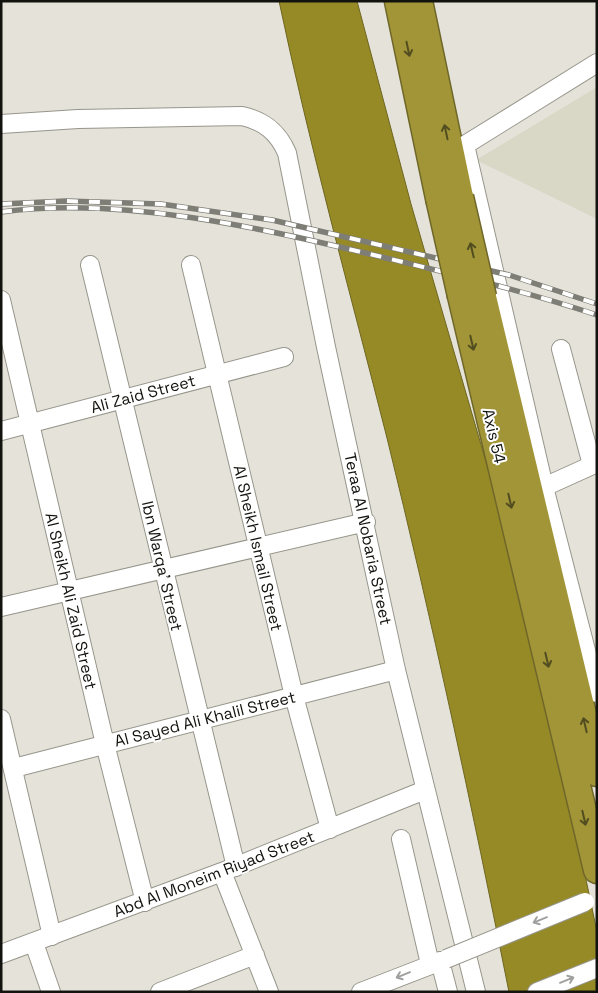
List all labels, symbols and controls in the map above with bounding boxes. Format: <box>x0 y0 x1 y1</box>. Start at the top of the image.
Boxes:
one-way arrow <box>404 41 413 57</box>
one-way arrow <box>441 124 451 140</box>
one-way arrow <box>467 242 476 258</box>
one-way arrow <box>468 335 477 351</box>
street label: Ali Zaid Street <box>88 370 198 418</box>
street label: Axis 54 <box>478 407 510 465</box>
street label: Teraa Al Nobaria Street <box>339 451 397 627</box>
street label: Al Sheikh Ismail Street <box>229 463 287 633</box>
one-way arrow <box>506 493 515 509</box>
street label: Ibn Warqa' Street <box>137 499 187 633</box>
street label: Al Sheikh Ali Zaid Street <box>40 510 102 692</box>
one-way arrow <box>543 651 552 667</box>
street label: Al Sayed Ali Khalil Street <box>112 686 298 752</box>
one-way arrow <box>580 718 589 734</box>
one-way arrow <box>580 809 589 825</box>
street label: Abd Al Moneim Riyad Street <box>111 826 317 922</box>
one-way arrow <box>533 916 548 925</box>
one-way arrow <box>396 971 411 980</box>
one-way arrow <box>559 975 574 984</box>

